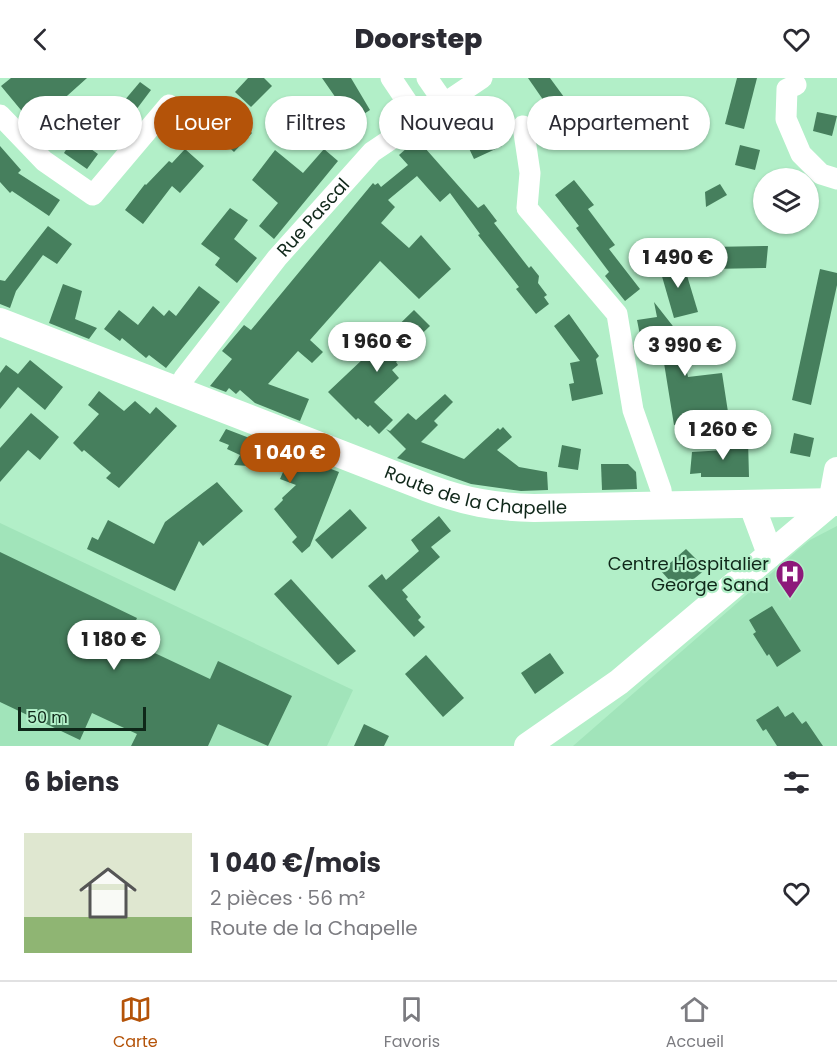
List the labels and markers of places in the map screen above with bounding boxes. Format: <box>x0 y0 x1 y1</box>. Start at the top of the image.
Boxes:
pin: 1 490 € <box>623 238 733 289</box>
pin: 1 960 € <box>322 322 432 373</box>
pin: 3 990 € <box>630 326 740 377</box>
pin: 1 260 € <box>668 410 778 461</box>
pin: 1 040 € <box>235 433 345 484</box>
place label: Centre Hospitalier George Sand <box>608 551 769 597</box>
hospital icon: Centre Hospitalier George Sand <box>774 558 806 600</box>
pin: 1 180 € <box>59 620 169 671</box>

